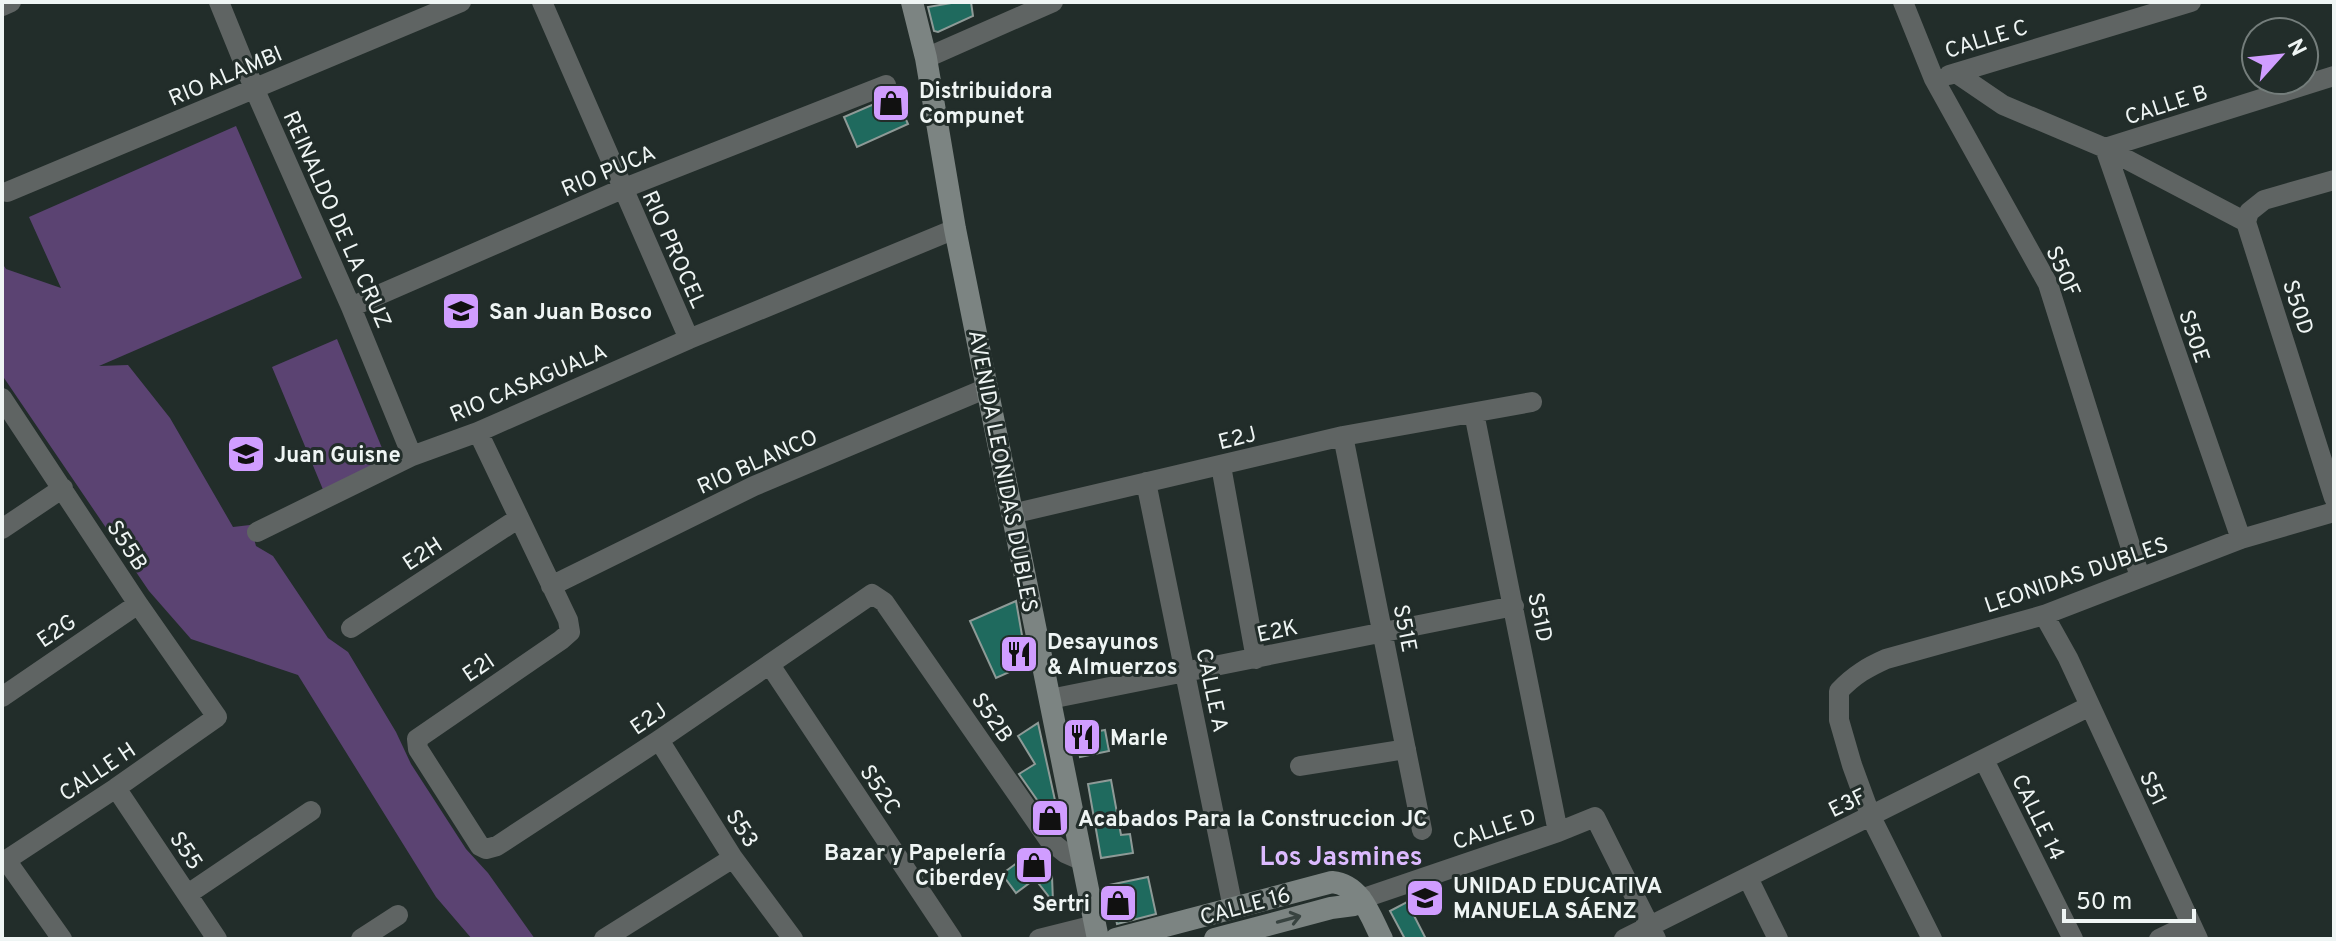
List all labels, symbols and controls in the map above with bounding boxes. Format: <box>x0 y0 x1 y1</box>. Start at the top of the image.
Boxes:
street label: CALLE C <box>1942 15 2032 66</box>
north arrow <box>2240 16 2320 96</box>
text: N <box>2280 35 2311 61</box>
street label: RIO ALAMBI <box>165 41 287 113</box>
place label: Distribuidora Compunet <box>919 79 1052 131</box>
street label: CALLE B <box>2122 80 2212 132</box>
shop icon: Distribuidora Compunet <box>870 82 912 124</box>
street label: REINALDO DE LA CRUZ <box>276 107 396 333</box>
street label: RIO PUCA <box>558 140 660 204</box>
street label: RIO PROCEL <box>635 187 711 313</box>
street label: S50F <box>2039 242 2085 302</box>
street label: S50D <box>2275 277 2318 339</box>
school or university icon: San Juan Bosco <box>440 290 482 332</box>
place label: San Juan Bosco <box>489 300 652 327</box>
street label: S50E <box>2171 307 2214 367</box>
street label: AVENIDA LEONIDAS DUBLES <box>961 328 1042 615</box>
street label: RIO CASAGUALA <box>446 339 612 430</box>
street label: E2J <box>1216 422 1260 457</box>
street label: RIO BLANCO <box>694 425 822 502</box>
school or university icon: Juan Guisne <box>225 433 267 475</box>
place label: Juan Guisne <box>274 443 401 470</box>
street label: S55B <box>100 516 152 577</box>
street label: E2H <box>398 532 448 578</box>
street label: LEONIDAS DUBLES <box>1981 532 2172 620</box>
street label: S51D <box>1520 590 1557 645</box>
street label: S51E <box>1386 602 1421 655</box>
street label: E2G <box>33 609 82 655</box>
street label: E2K <box>1255 615 1300 650</box>
place label: Desayunos & Almuerzos <box>1047 630 1178 682</box>
restaurant icon: Desayunos & Almuerzos <box>998 633 1040 675</box>
street label: CALLE A <box>1188 646 1233 735</box>
street label: E2I <box>458 649 501 689</box>
street label: S52B <box>964 688 1018 749</box>
street label: E2J <box>626 698 673 742</box>
restaurant icon: Marle <box>1061 716 1103 758</box>
place label: Marle <box>1110 726 1168 753</box>
street label: CALLE H <box>55 738 142 808</box>
street label: S52C <box>853 760 905 821</box>
street label: S51 <box>2132 767 2171 811</box>
street label: CALLE 14 <box>2004 771 2069 866</box>
street label: E3F <box>1825 784 1871 825</box>
shop icon: Acabados Para la Construccion JC <box>1029 797 1071 839</box>
street label: CALLE D <box>1450 804 1540 857</box>
street label: S53 <box>719 805 763 854</box>
place label: Acabados Para la Construccion JC <box>1078 807 1427 834</box>
street label: S55 <box>162 827 207 876</box>
place label: Bazar y Papelería Ciberdey <box>824 841 1006 893</box>
district label: Los Jasmines <box>1260 842 1422 875</box>
shop icon: Bazar y Papelería Ciberdey <box>1013 844 1055 886</box>
scale bar <box>2064 873 2194 923</box>
place label: UNIDAD EDUCATIVA MANUELA SÁENZ <box>1453 874 1663 926</box>
school or university icon: UNIDAD EDUCATIVA MANUELA SÁENZ <box>1404 877 1446 919</box>
shop icon: Sertri <box>1097 882 1139 924</box>
street label: CALLE 16 <box>1197 882 1294 932</box>
text: 50 m <box>2076 888 2132 918</box>
place label: Sertri <box>1032 892 1090 919</box>
one-way arrow <box>1276 911 1302 926</box>

